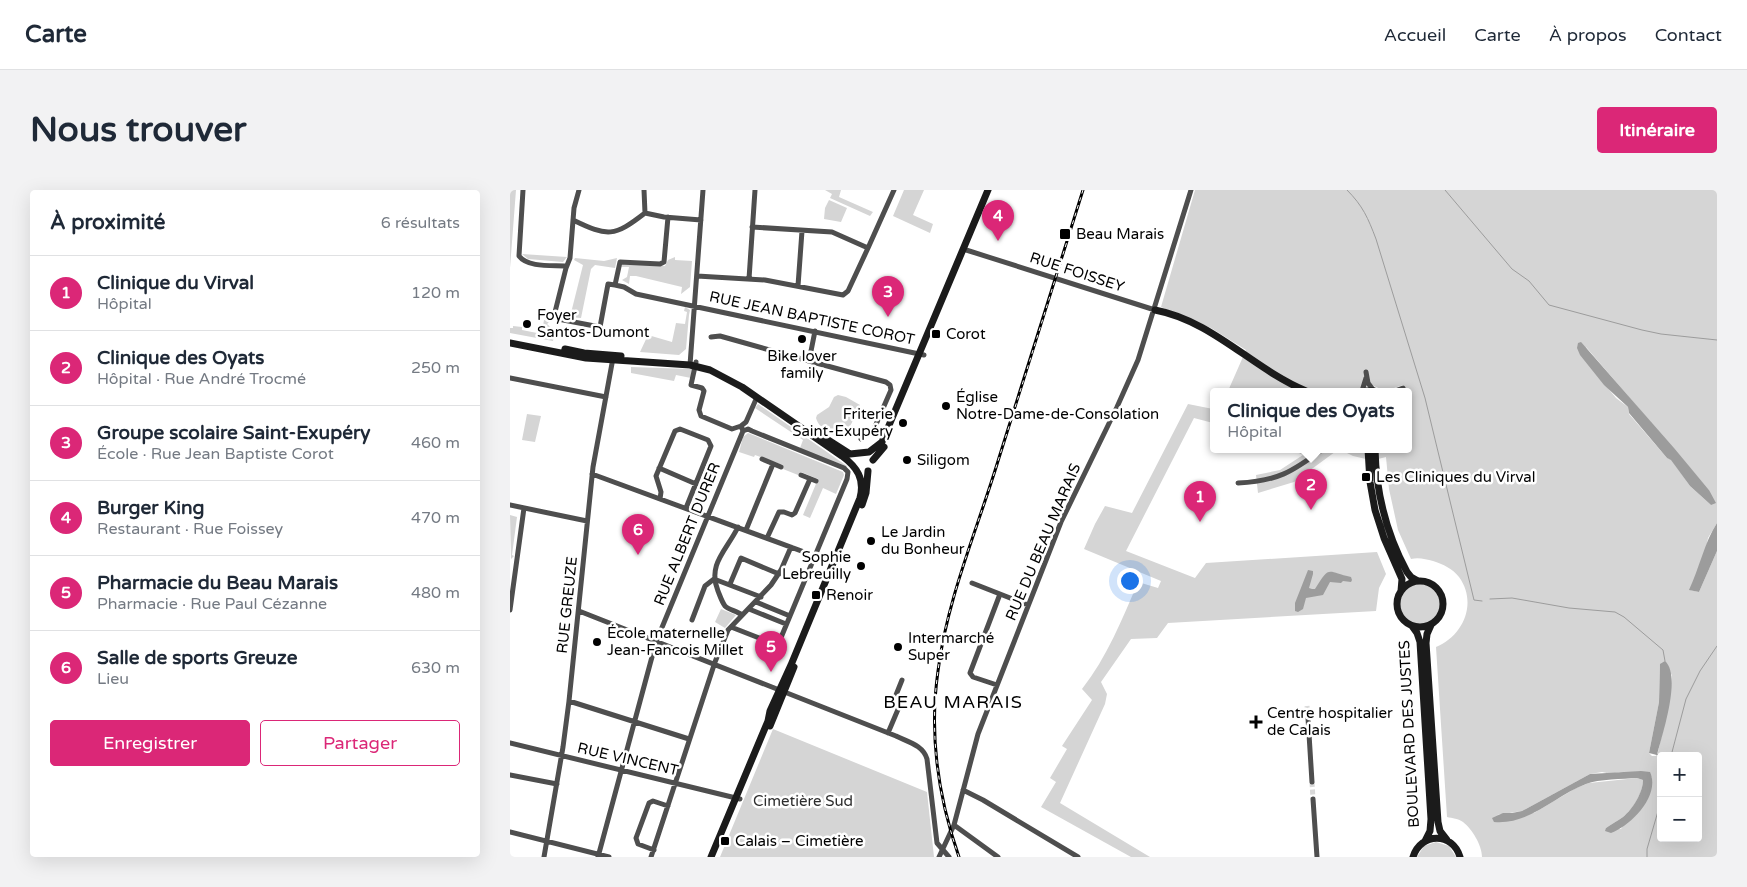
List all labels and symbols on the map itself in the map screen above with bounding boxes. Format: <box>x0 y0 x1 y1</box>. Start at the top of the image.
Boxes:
pin: 4 <box>982 200 1014 241</box>
place label: Beau Marais <box>1076 225 1164 243</box>
marker: Beau Marais <box>1058 227 1072 241</box>
street label: RUE FOISSEY <box>1027 248 1127 296</box>
pin: 3 <box>872 276 904 317</box>
street label: RUE JEAN BAPTISTE COROT <box>708 287 916 349</box>
place label: Foyer Santos-Dumont <box>537 306 650 341</box>
marker: Foyer Santos-Dumont <box>521 318 533 330</box>
place label: Corot <box>946 325 986 343</box>
marker: Corot <box>930 328 942 340</box>
marker: Bike lover family <box>796 333 808 345</box>
place label: Bike lover family <box>767 347 837 382</box>
place label: Église Notre-Dame-de-Consolation <box>956 388 1159 423</box>
marker: Église Notre-Dame-de-Consolation <box>940 400 952 412</box>
place label: Friterie Saint-Exupéry <box>792 405 893 440</box>
marker: Friterie Saint-Exupéry <box>897 417 909 429</box>
place label: Siligom <box>917 451 970 469</box>
marker: Siligom <box>901 454 913 466</box>
street label: RUE ALBERT DURER <box>650 460 724 608</box>
street label: RUE DU BEAU MARAIS <box>1002 461 1084 623</box>
place label: Les Cliniques du Virval <box>1376 468 1535 486</box>
pin: 2 <box>1295 469 1327 510</box>
marker: Les Cliniques du Virval <box>1360 471 1372 483</box>
pin: 1 <box>1184 481 1216 522</box>
pin: 6 <box>622 514 654 555</box>
place label: Le Jardin du Bonheur <box>881 523 965 558</box>
marker: Le Jardin du Bonheur <box>865 535 877 547</box>
place label: Sophie Lebreuilly <box>782 548 851 583</box>
street label: RUE GREUZE <box>553 556 581 654</box>
marker: Sophie Lebreuilly <box>855 560 867 572</box>
your location <box>1117 568 1143 594</box>
place label: Renoir <box>826 586 873 604</box>
marker: Renoir <box>810 589 822 601</box>
place label: École maternelle Jean-Fancois Millet <box>607 624 744 659</box>
place label: Intermarché Super <box>908 629 994 664</box>
pin: 5 <box>755 631 787 672</box>
marker: École maternelle Jean-Fancois Millet <box>591 636 603 648</box>
street label: BOULEVARD DES JUSTES <box>1395 640 1423 828</box>
marker: Intermarché Super <box>892 641 904 653</box>
district label: BEAU MARAIS <box>883 691 1023 713</box>
place label: Centre hospitalier de Calais <box>1267 704 1393 739</box>
marker: Centre hospitalier de Calais <box>1249 715 1263 729</box>
street label: RUE VINCENT <box>576 739 680 779</box>
park label: Cimetière Sud <box>753 792 853 810</box>
place label: Calais – Cimetière <box>735 832 863 850</box>
marker: Calais – Cimetière <box>719 835 731 847</box>

